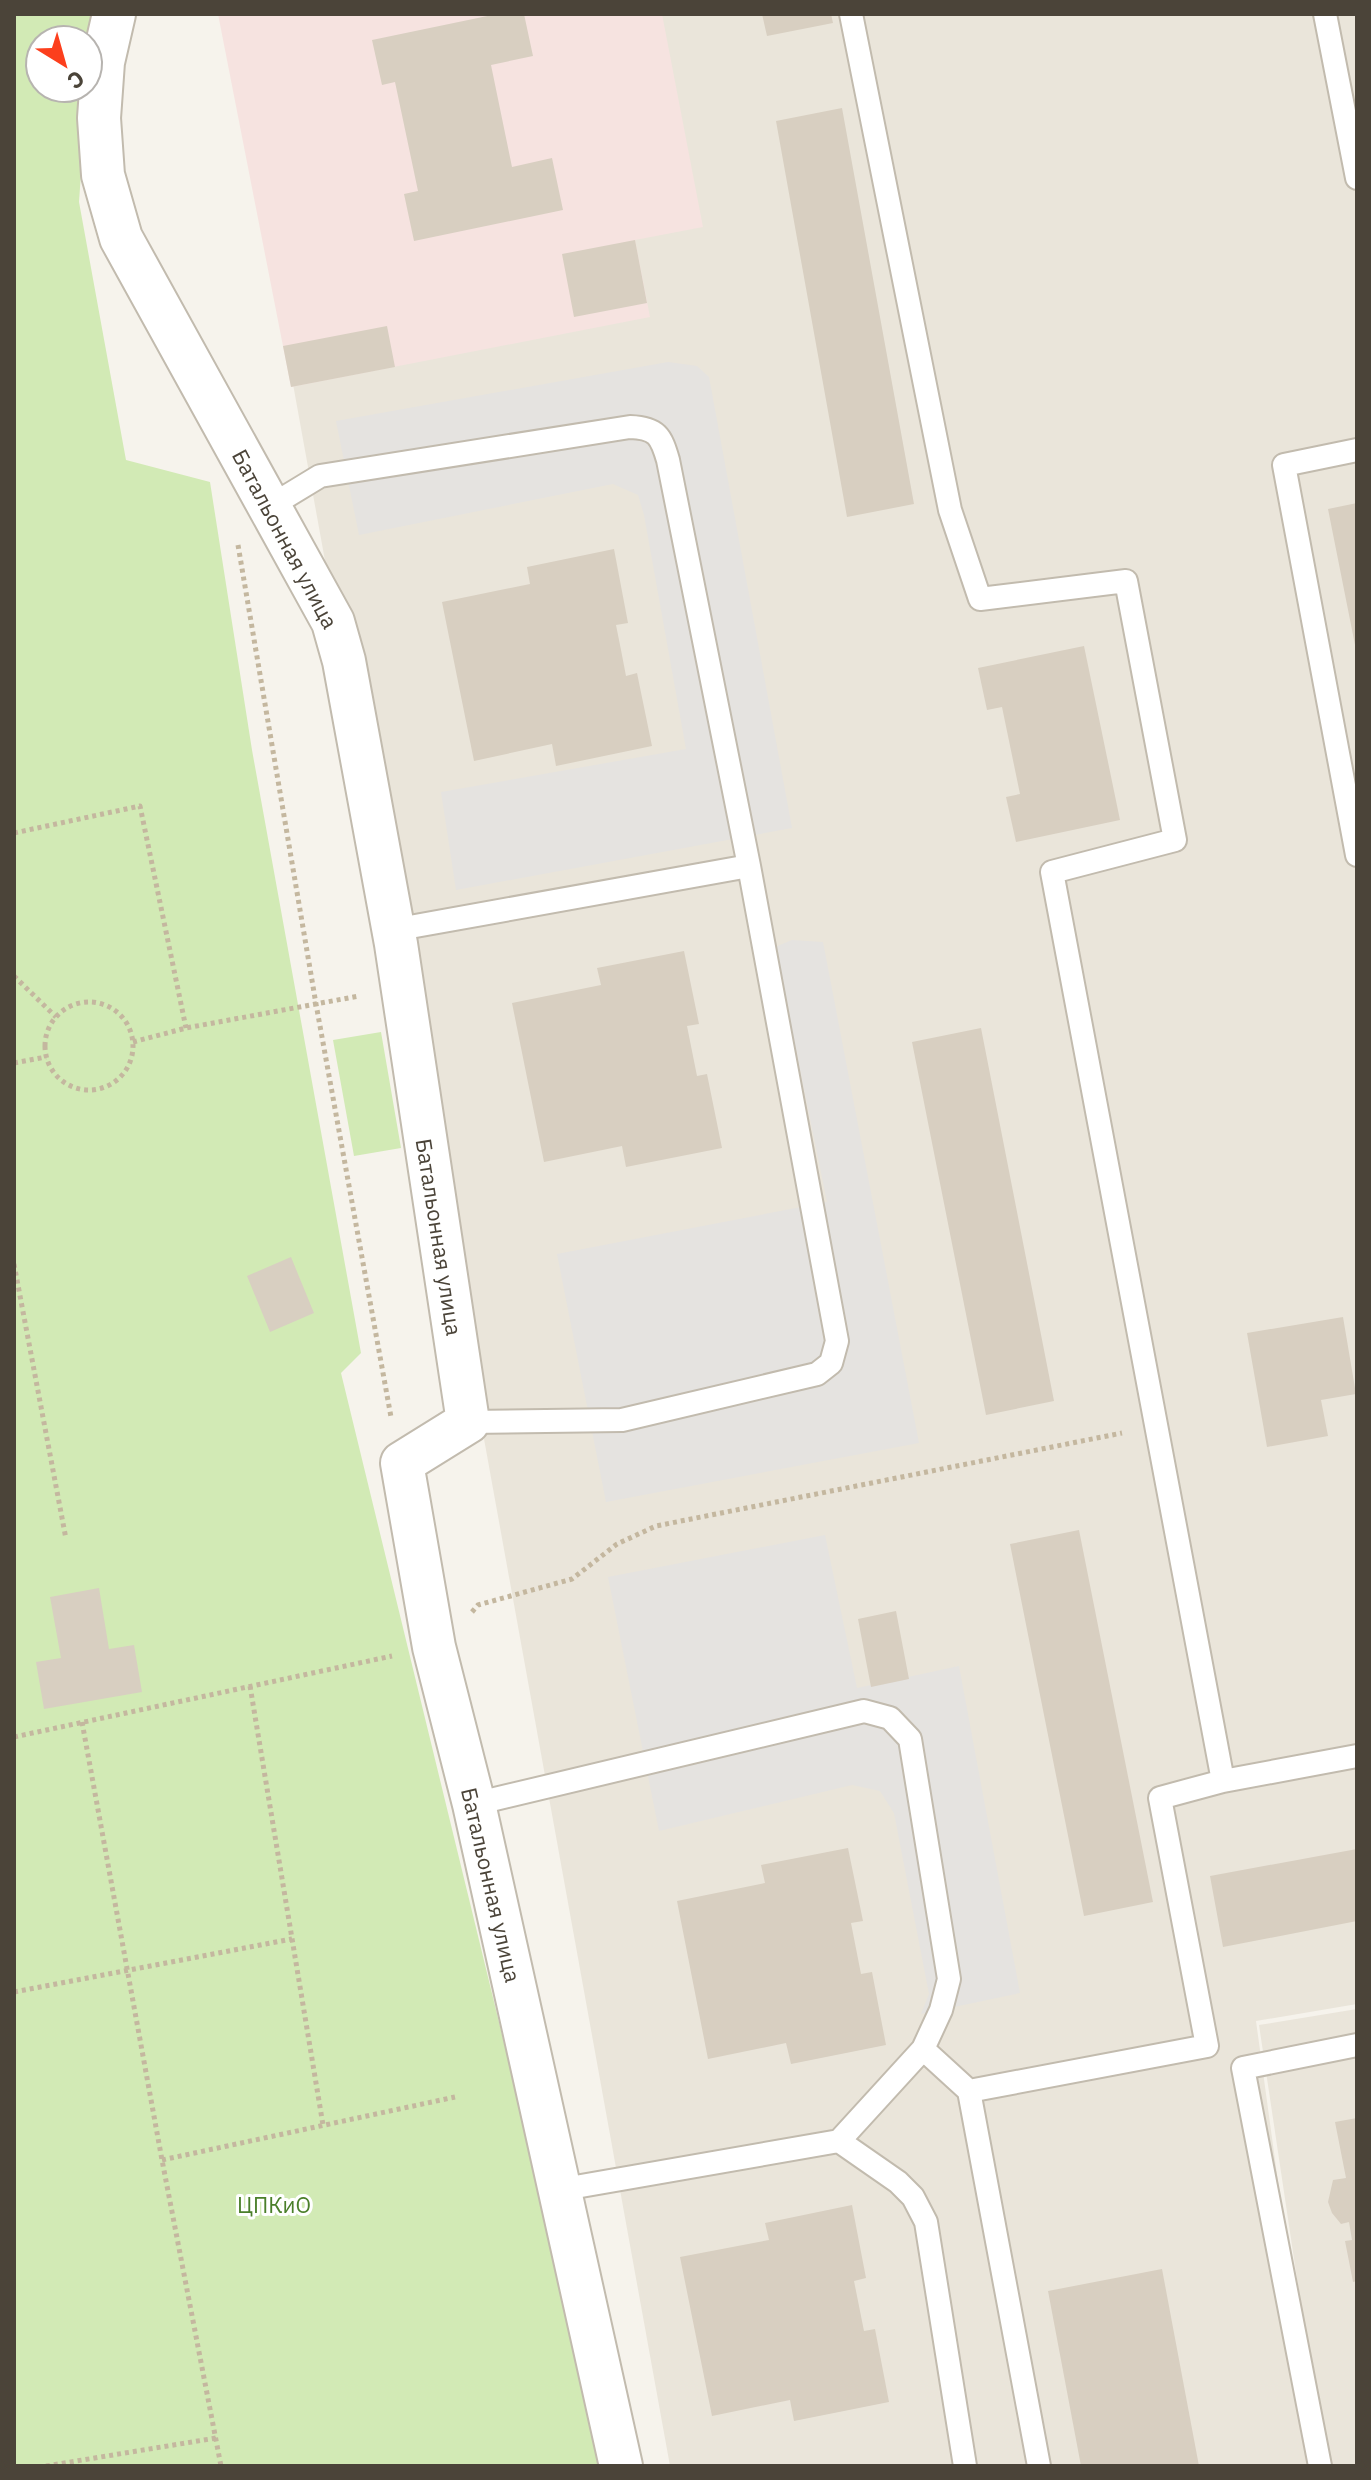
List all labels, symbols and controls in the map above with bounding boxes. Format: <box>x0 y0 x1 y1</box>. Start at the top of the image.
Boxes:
north arrow <box>24 24 104 104</box>
text: С <box>62 64 91 96</box>
street label: Батальонная улица <box>226 444 345 634</box>
street label: Батальонная улица <box>410 1136 469 1338</box>
street label: Батальонная улица <box>455 1785 528 1985</box>
park label: ЦПКиО <box>237 2190 311 2219</box>

